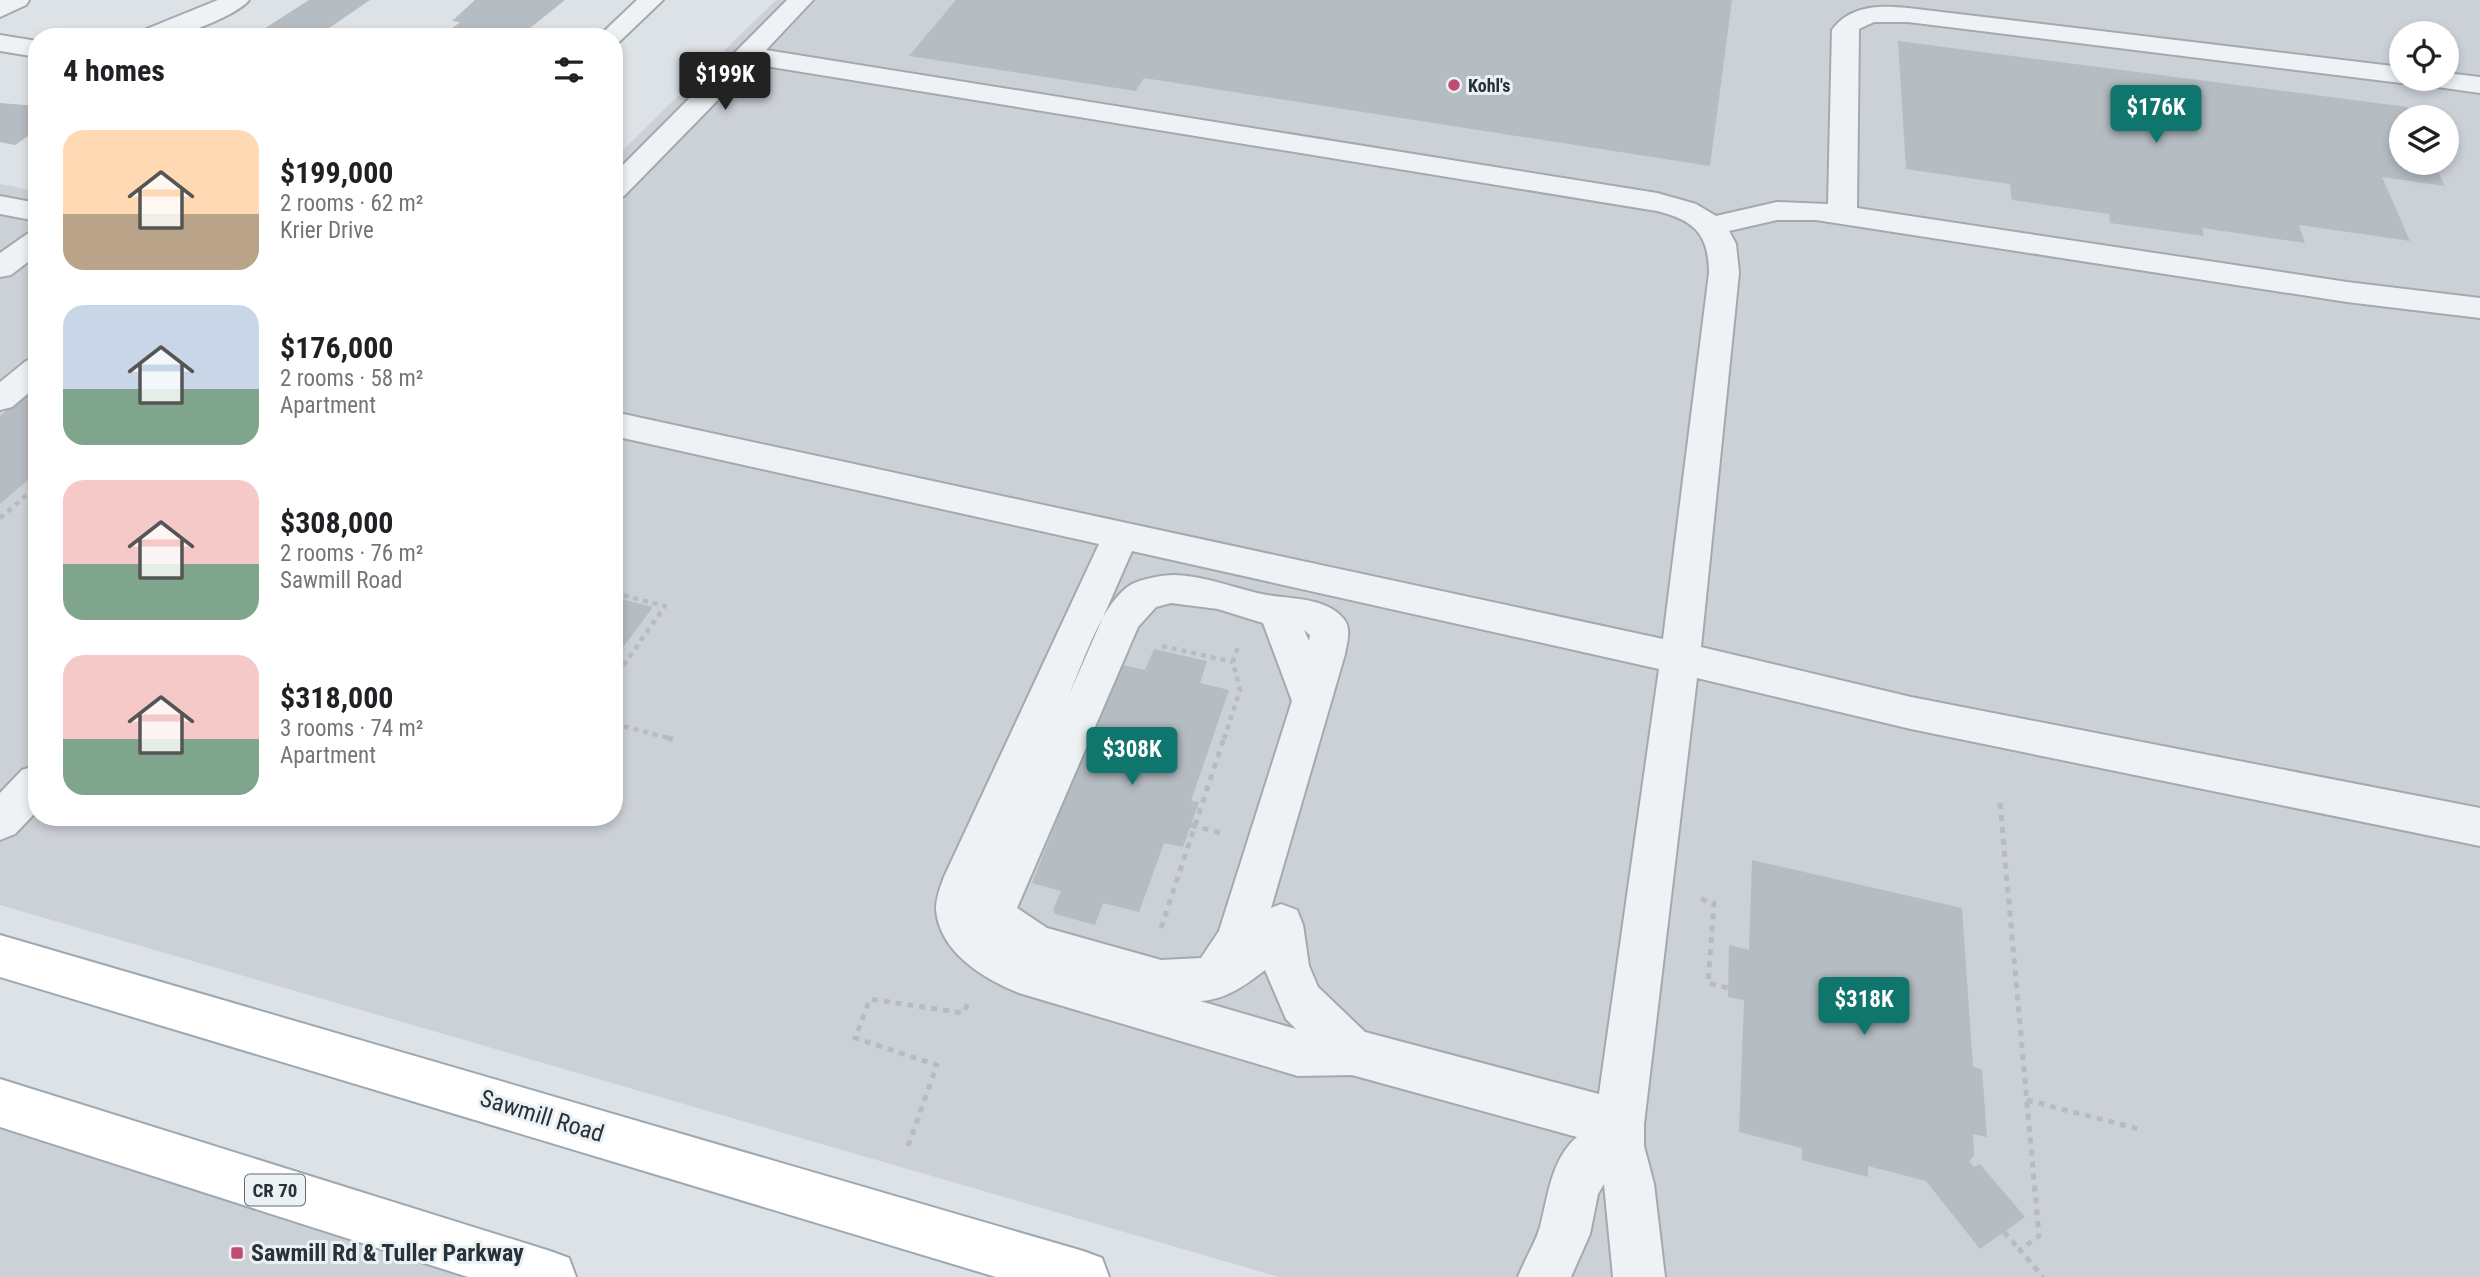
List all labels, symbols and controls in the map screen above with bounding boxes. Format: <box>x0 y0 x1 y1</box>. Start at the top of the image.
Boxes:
map controls <box>2389 21 2459 175</box>
button: locate <box>2389 21 2459 91</box>
icon: filters <box>550 51 588 89</box>
pin: $199K <box>676 52 774 112</box>
text: 4 homes <box>63 53 165 88</box>
text: $199K <box>695 61 755 88</box>
place label: Kohl's <box>1468 75 1510 96</box>
marker: Kohl's <box>1446 77 1462 93</box>
pin: $176K <box>2107 86 2205 145</box>
text: $176K <box>2126 94 2186 121</box>
button: layers <box>2389 105 2459 175</box>
text: $199,000 <box>280 155 393 190</box>
icon: home <box>119 158 203 242</box>
text: 2 rooms · 62 m² <box>280 190 423 217</box>
text: Krier Drive <box>280 217 374 244</box>
text: $176,000 <box>280 330 393 365</box>
icon: home <box>119 333 203 417</box>
text: 2 rooms · 58 m² <box>280 365 423 392</box>
text: Apartment <box>280 392 376 419</box>
text: $308,000 <box>280 505 393 540</box>
icon: home <box>119 508 203 592</box>
text: 2 rooms · 76 m² <box>280 540 423 567</box>
text: Sawmill Road <box>280 567 403 594</box>
text: $318,000 <box>280 680 393 715</box>
icon: home <box>119 683 203 767</box>
text: 3 rooms · 74 m² <box>280 715 423 742</box>
pin: $308K <box>1083 728 1181 787</box>
text: $308K <box>1102 736 1162 763</box>
text: Apartment <box>280 742 376 769</box>
pin: $318K <box>1815 978 1913 1037</box>
text: $318K <box>1834 986 1894 1013</box>
street label: Sawmill Road <box>477 1084 607 1148</box>
road number: CR 70 <box>245 1174 305 1206</box>
place label: Sawmill Rd & Tuller Parkway <box>251 1239 524 1267</box>
marker: Sawmill Rd & Tuller Parkway <box>229 1245 245 1261</box>

